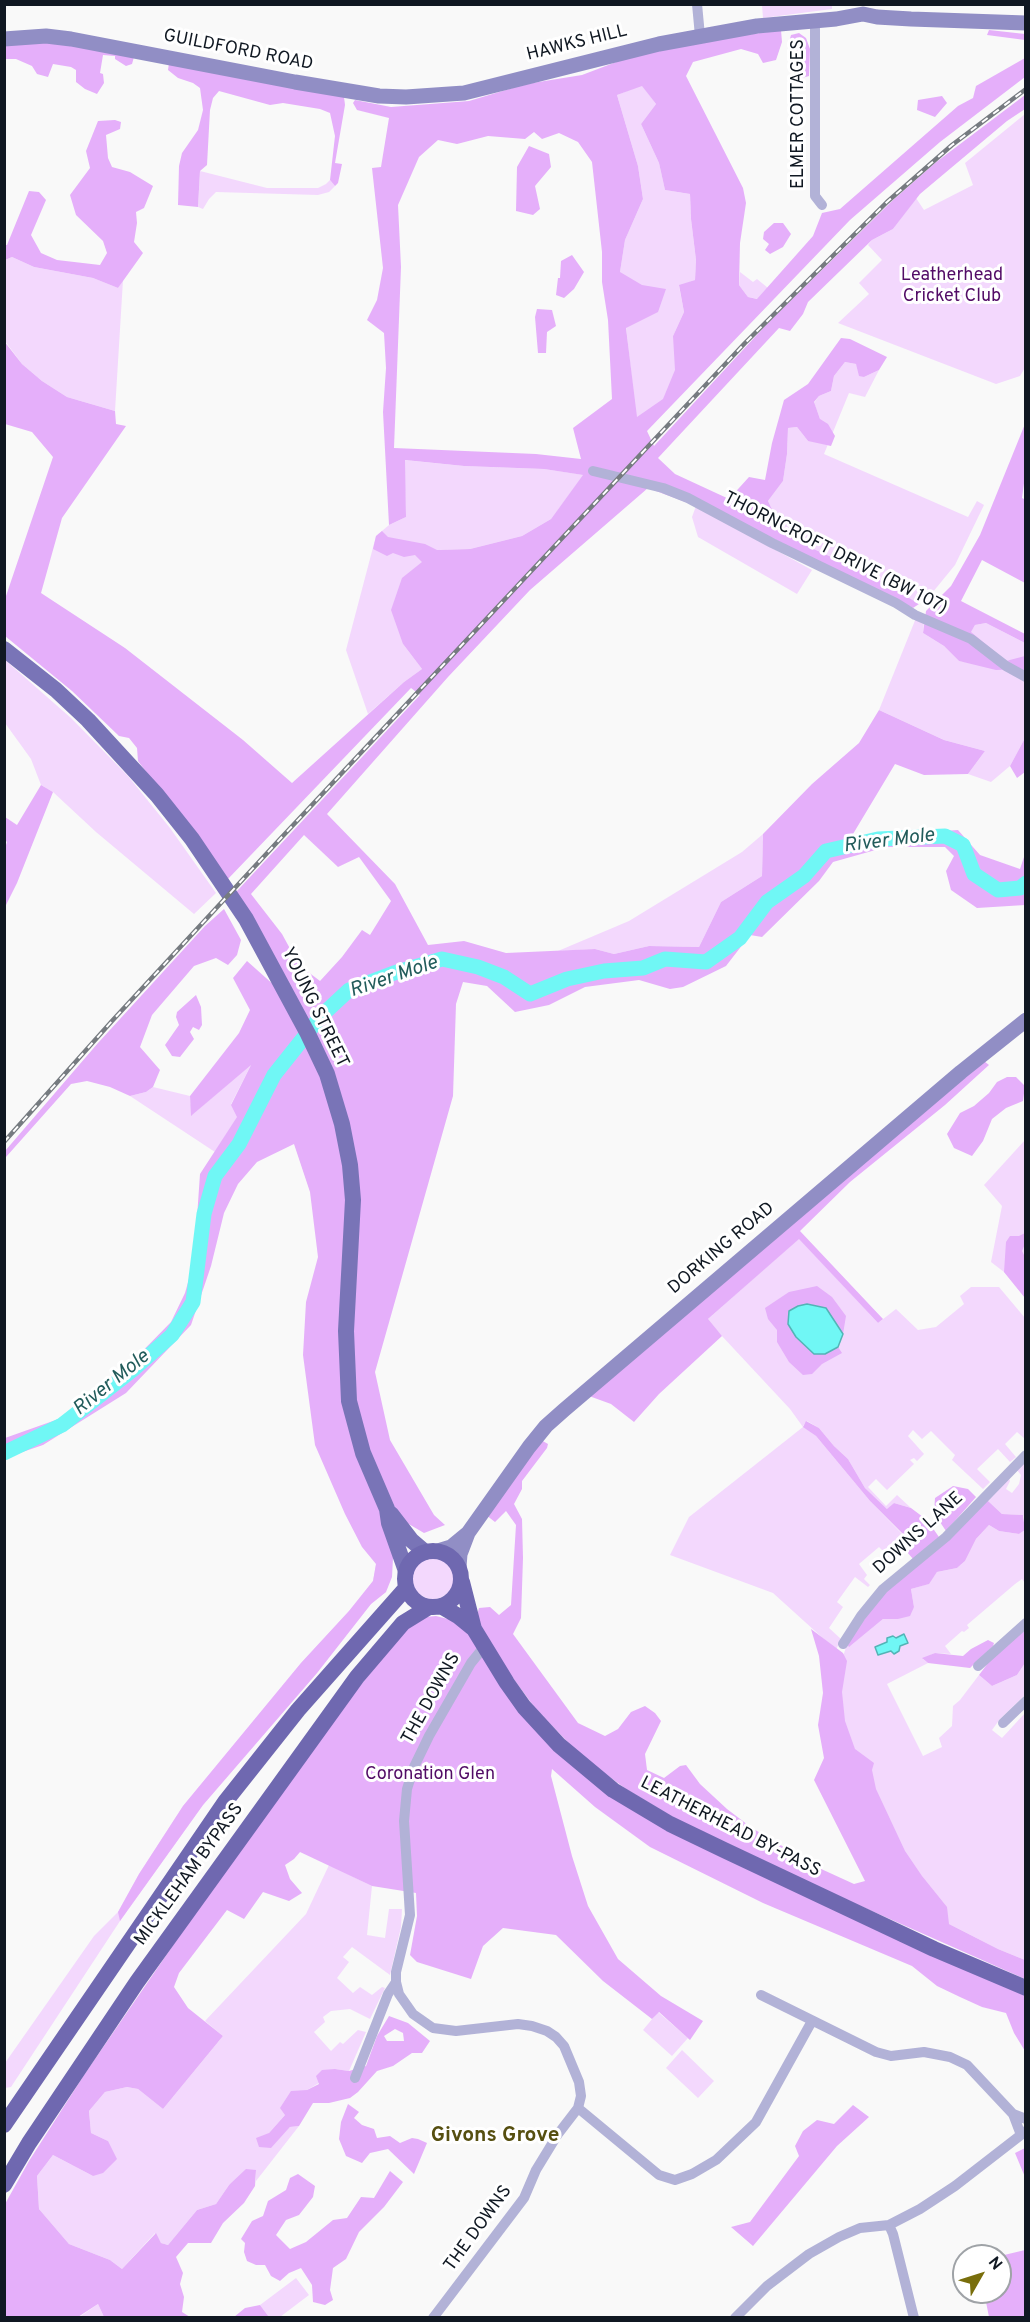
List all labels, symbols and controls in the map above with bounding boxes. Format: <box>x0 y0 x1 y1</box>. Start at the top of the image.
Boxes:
street label: HAWKS HILL <box>525 21 629 67</box>
street label: GUILDFORD ROAD <box>161 26 315 76</box>
street label: ELMER COTTAGES <box>788 39 810 189</box>
park label: Leatherhead Cricket Club <box>901 265 1003 308</box>
street label: THORNCROFT DRIVE (BW 107) <box>720 488 950 620</box>
water label: River Mole <box>842 825 936 859</box>
street label: YOUNG STREET <box>276 944 352 1072</box>
water label: River Mole <box>347 952 441 1004</box>
street label: DORKING ROAD <box>665 1198 779 1300</box>
water label: River Mole <box>69 1346 155 1422</box>
street label: DOWNS LANE <box>870 1488 968 1580</box>
street label: THE DOWNS <box>398 1649 466 1749</box>
park label: Coronation Glen <box>365 1764 495 1786</box>
street label: LEATHERHEAD BY-PASS <box>636 1773 824 1883</box>
street label: MICKLEHAM BYPASS <box>131 1799 249 1951</box>
district label: Givons Grove <box>431 2124 559 2150</box>
street label: THE DOWNS <box>440 2182 518 2276</box>
north arrow <box>952 2244 1012 2304</box>
text: N <box>983 2253 1006 2275</box>

